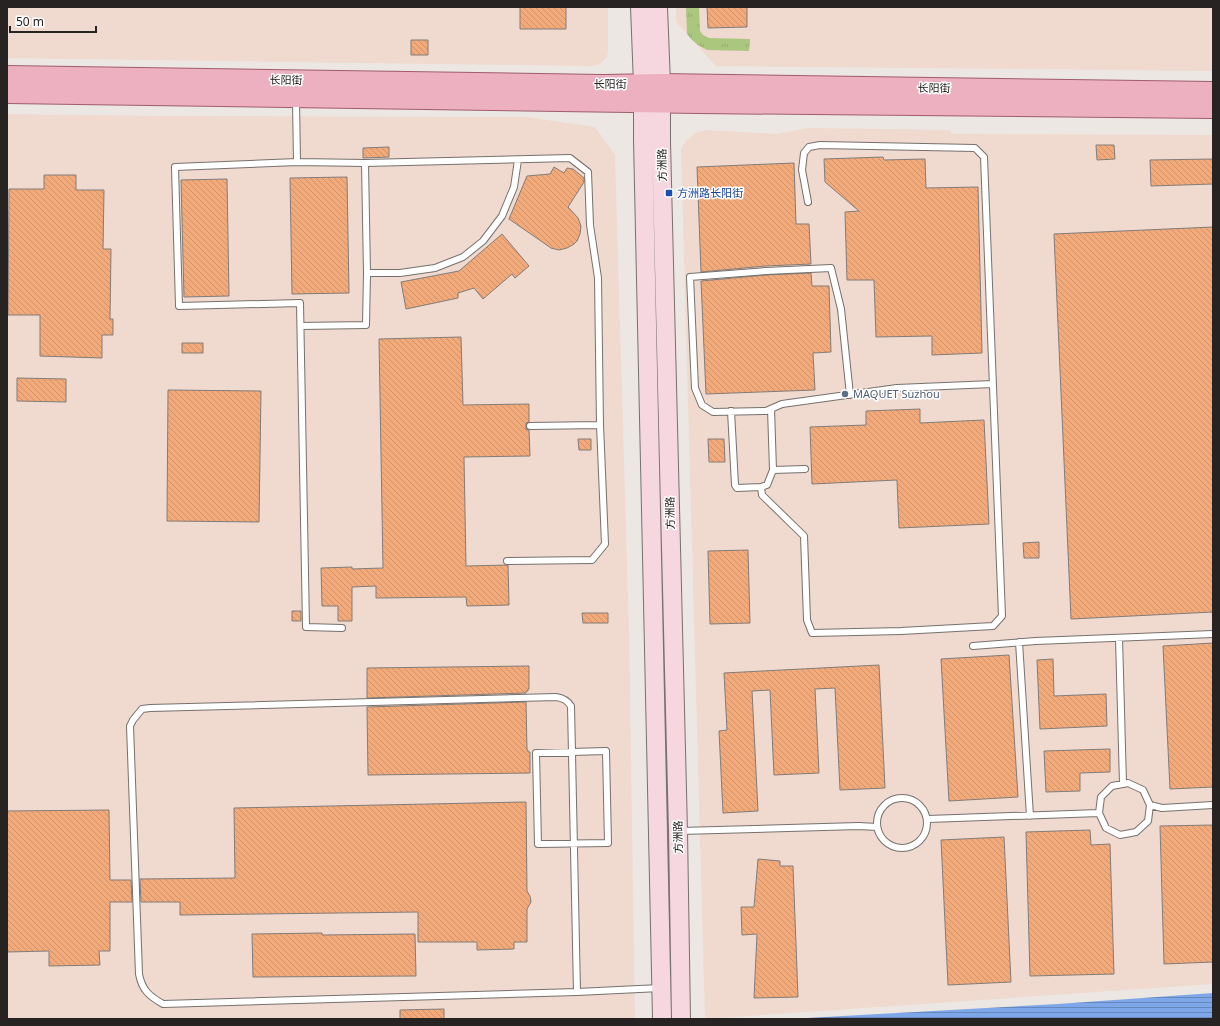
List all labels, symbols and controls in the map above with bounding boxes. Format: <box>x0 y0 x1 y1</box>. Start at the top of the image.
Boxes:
scale bar <box>10 8 96 34</box>
text: 50 m <box>16 13 44 30</box>
street label: 长阳街 <box>269 72 303 87</box>
street label: 长阳街 <box>594 76 627 91</box>
street label: 长阳街 <box>917 80 951 95</box>
street label: 方洲路 <box>654 148 669 182</box>
place label: 方洲路长阳街 <box>677 185 743 200</box>
marker: 方洲路长阳街 <box>664 188 674 198</box>
place label: MAQUET Suzhou <box>853 386 940 401</box>
marker: MAQUET Suzhou <box>840 389 850 399</box>
street label: 方洲路 <box>662 496 677 530</box>
street label: 方洲路 <box>670 820 685 854</box>

